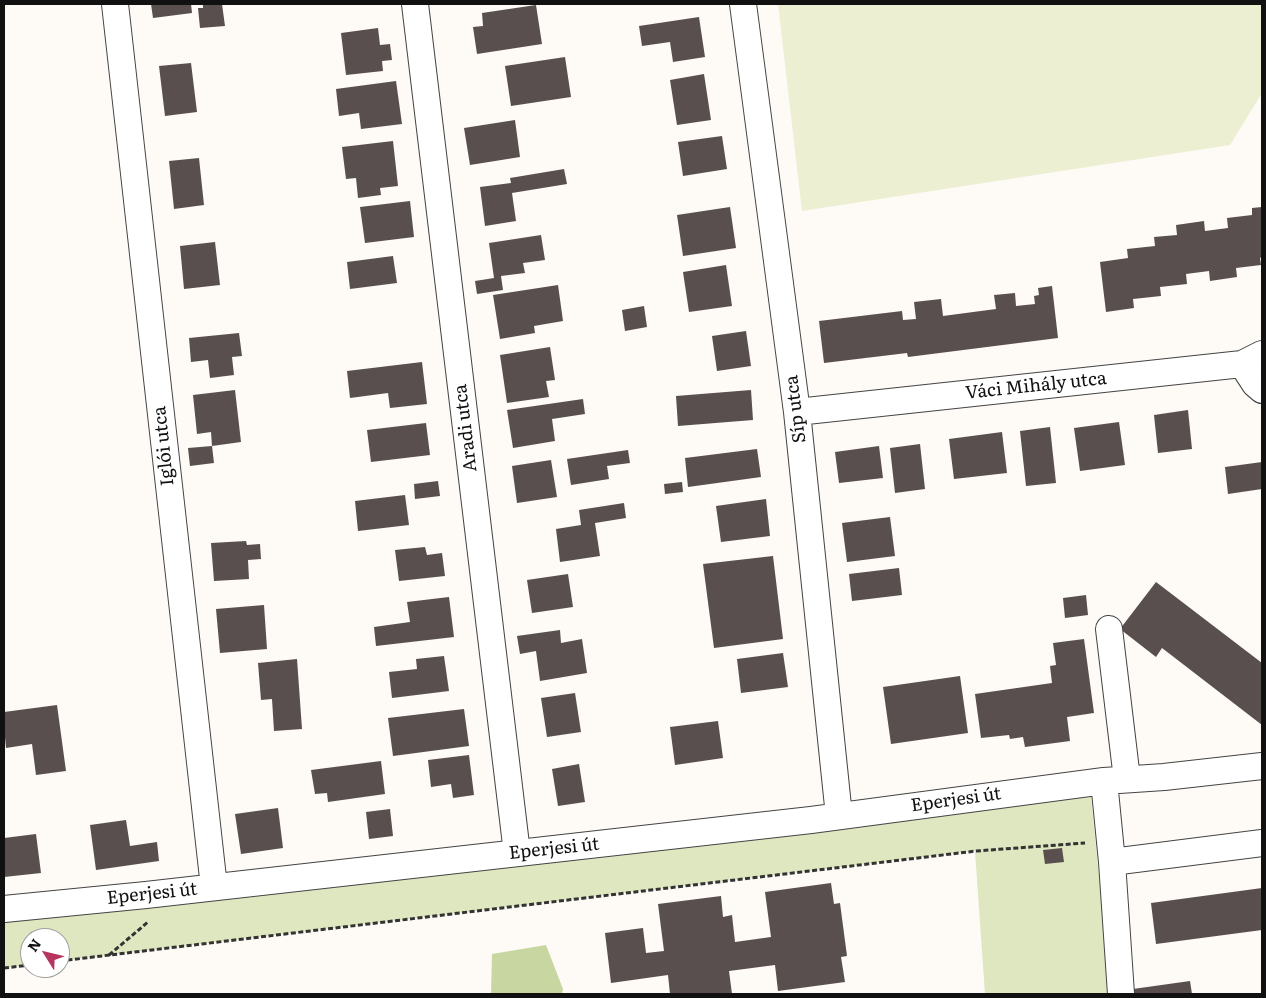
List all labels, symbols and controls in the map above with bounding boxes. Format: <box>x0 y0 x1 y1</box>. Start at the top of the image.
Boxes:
street label: Váci Mihály utca <box>964 368 1108 404</box>
street label: Síp utca <box>781 374 811 444</box>
street label: Aradi utca <box>450 383 482 473</box>
street label: Iglói utca <box>149 405 179 487</box>
street label: Eperjesi út <box>910 783 1002 817</box>
street label: Eperjesi út <box>508 834 600 864</box>
street label: Eperjesi út <box>106 879 198 909</box>
north arrow <box>20 928 70 978</box>
text: N <box>22 934 45 955</box>

